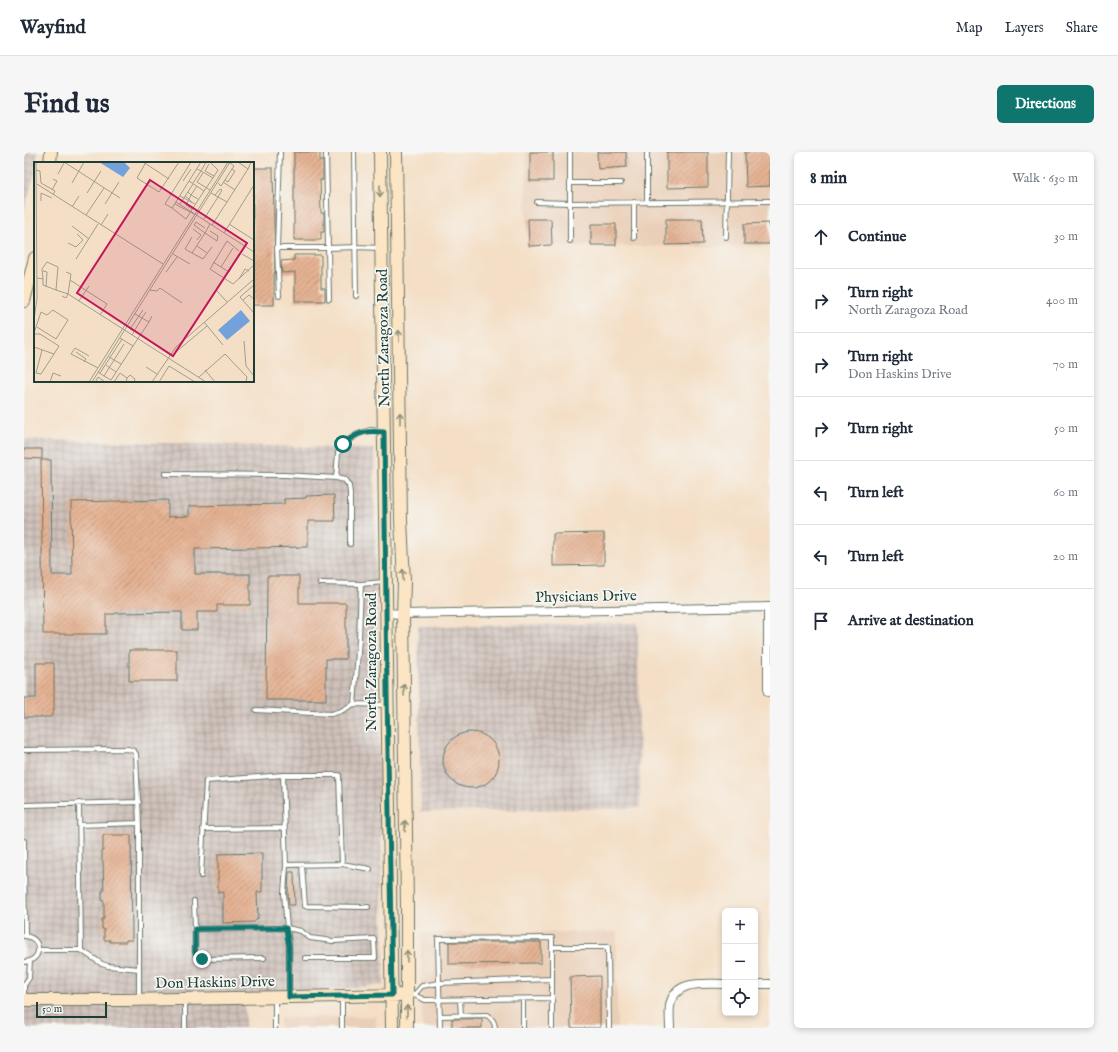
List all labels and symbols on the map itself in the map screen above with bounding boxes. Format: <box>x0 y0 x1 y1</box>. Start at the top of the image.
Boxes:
inset map <box>34 162 254 382</box>
one-way arrow <box>376 184 384 197</box>
street label: North Zaragoza Road <box>373 268 394 407</box>
one-way arrow <box>395 330 403 343</box>
one-way arrow <box>396 412 404 425</box>
route start <box>334 435 352 453</box>
one-way arrow <box>400 569 407 582</box>
street label: Physicians Drive <box>535 586 637 607</box>
street label: North Zaragoza Road <box>362 592 381 731</box>
one-way arrow <box>400 684 408 697</box>
one-way arrow <box>401 820 409 833</box>
route end <box>193 950 211 968</box>
one-way arrow <box>403 950 411 963</box>
street label: Don Haskins Drive <box>155 972 275 993</box>
scale bar <box>36 1000 107 1019</box>
one-way arrow <box>403 1005 411 1018</box>

